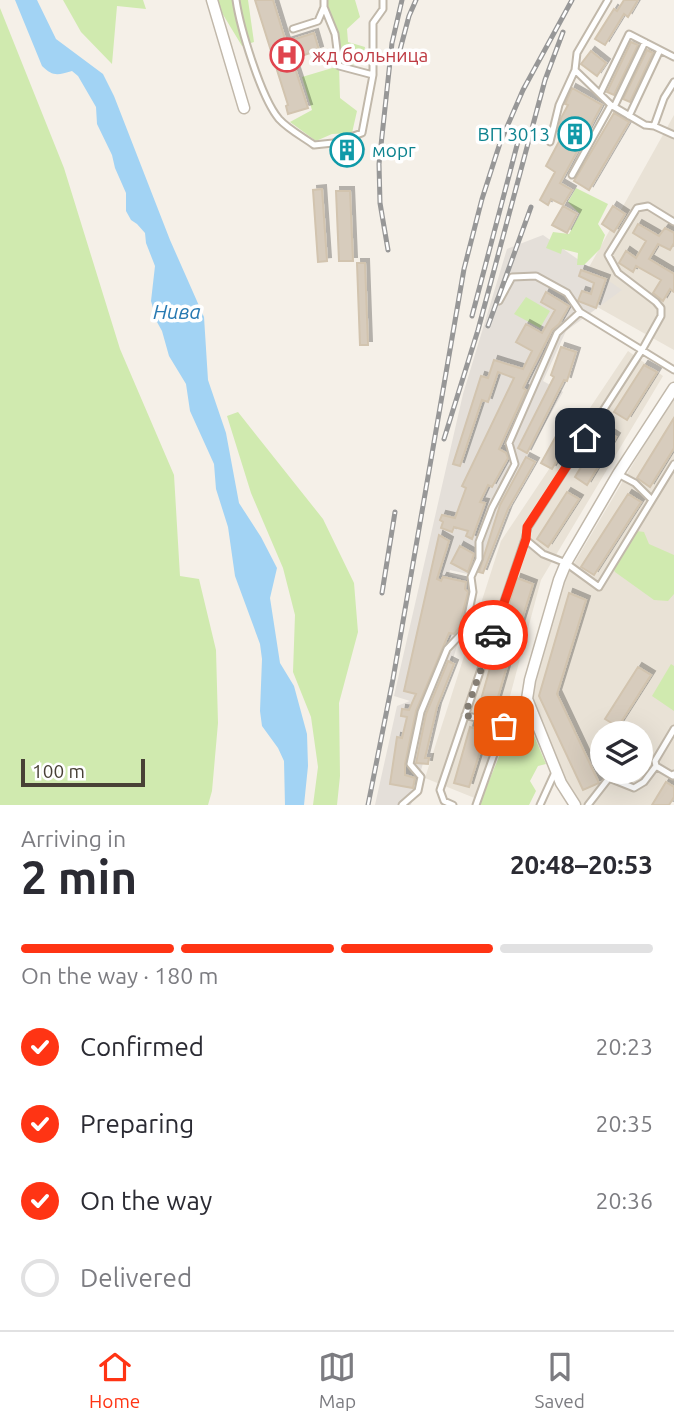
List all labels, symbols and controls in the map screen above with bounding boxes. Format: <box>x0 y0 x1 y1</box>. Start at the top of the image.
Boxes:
hospital icon: жд больница <box>268 36 306 74</box>
place label: жд больница <box>312 44 428 66</box>
building icon: ВП 3013 <box>556 115 594 153</box>
place label: ВП 3013 <box>478 123 550 145</box>
building icon: морг <box>328 131 366 169</box>
place label: морг <box>372 139 416 161</box>
water label: Нива <box>153 299 201 323</box>
pin <box>555 408 615 468</box>
icon: home <box>566 419 604 457</box>
courier <box>458 600 528 670</box>
icon: car <box>474 616 512 654</box>
pin <box>474 696 534 756</box>
icon: bag <box>485 707 523 745</box>
map controls <box>590 721 653 784</box>
button: layers <box>590 721 653 784</box>
scale bar <box>21 756 145 788</box>
text: 100 m <box>32 760 85 782</box>
text: Arriving in <box>21 826 126 851</box>
text: 20:48–20:53 <box>510 850 653 879</box>
text: 2 min <box>21 851 137 903</box>
text: On the way · 180 m <box>21 963 218 988</box>
icon: check <box>21 1028 59 1066</box>
text: Confirmed <box>80 1032 204 1061</box>
text: 20:23 <box>595 1034 653 1059</box>
icon: check <box>21 1105 59 1143</box>
text: Preparing <box>80 1109 194 1138</box>
text: 20:35 <box>595 1111 653 1136</box>
icon: check <box>21 1182 59 1220</box>
text: On the way <box>80 1186 212 1215</box>
text: 20:36 <box>595 1188 653 1213</box>
text: Delivered <box>80 1263 192 1292</box>
tab: Home <box>89 1348 140 1412</box>
tab: Map <box>318 1348 356 1412</box>
tab: Saved <box>534 1348 585 1412</box>

